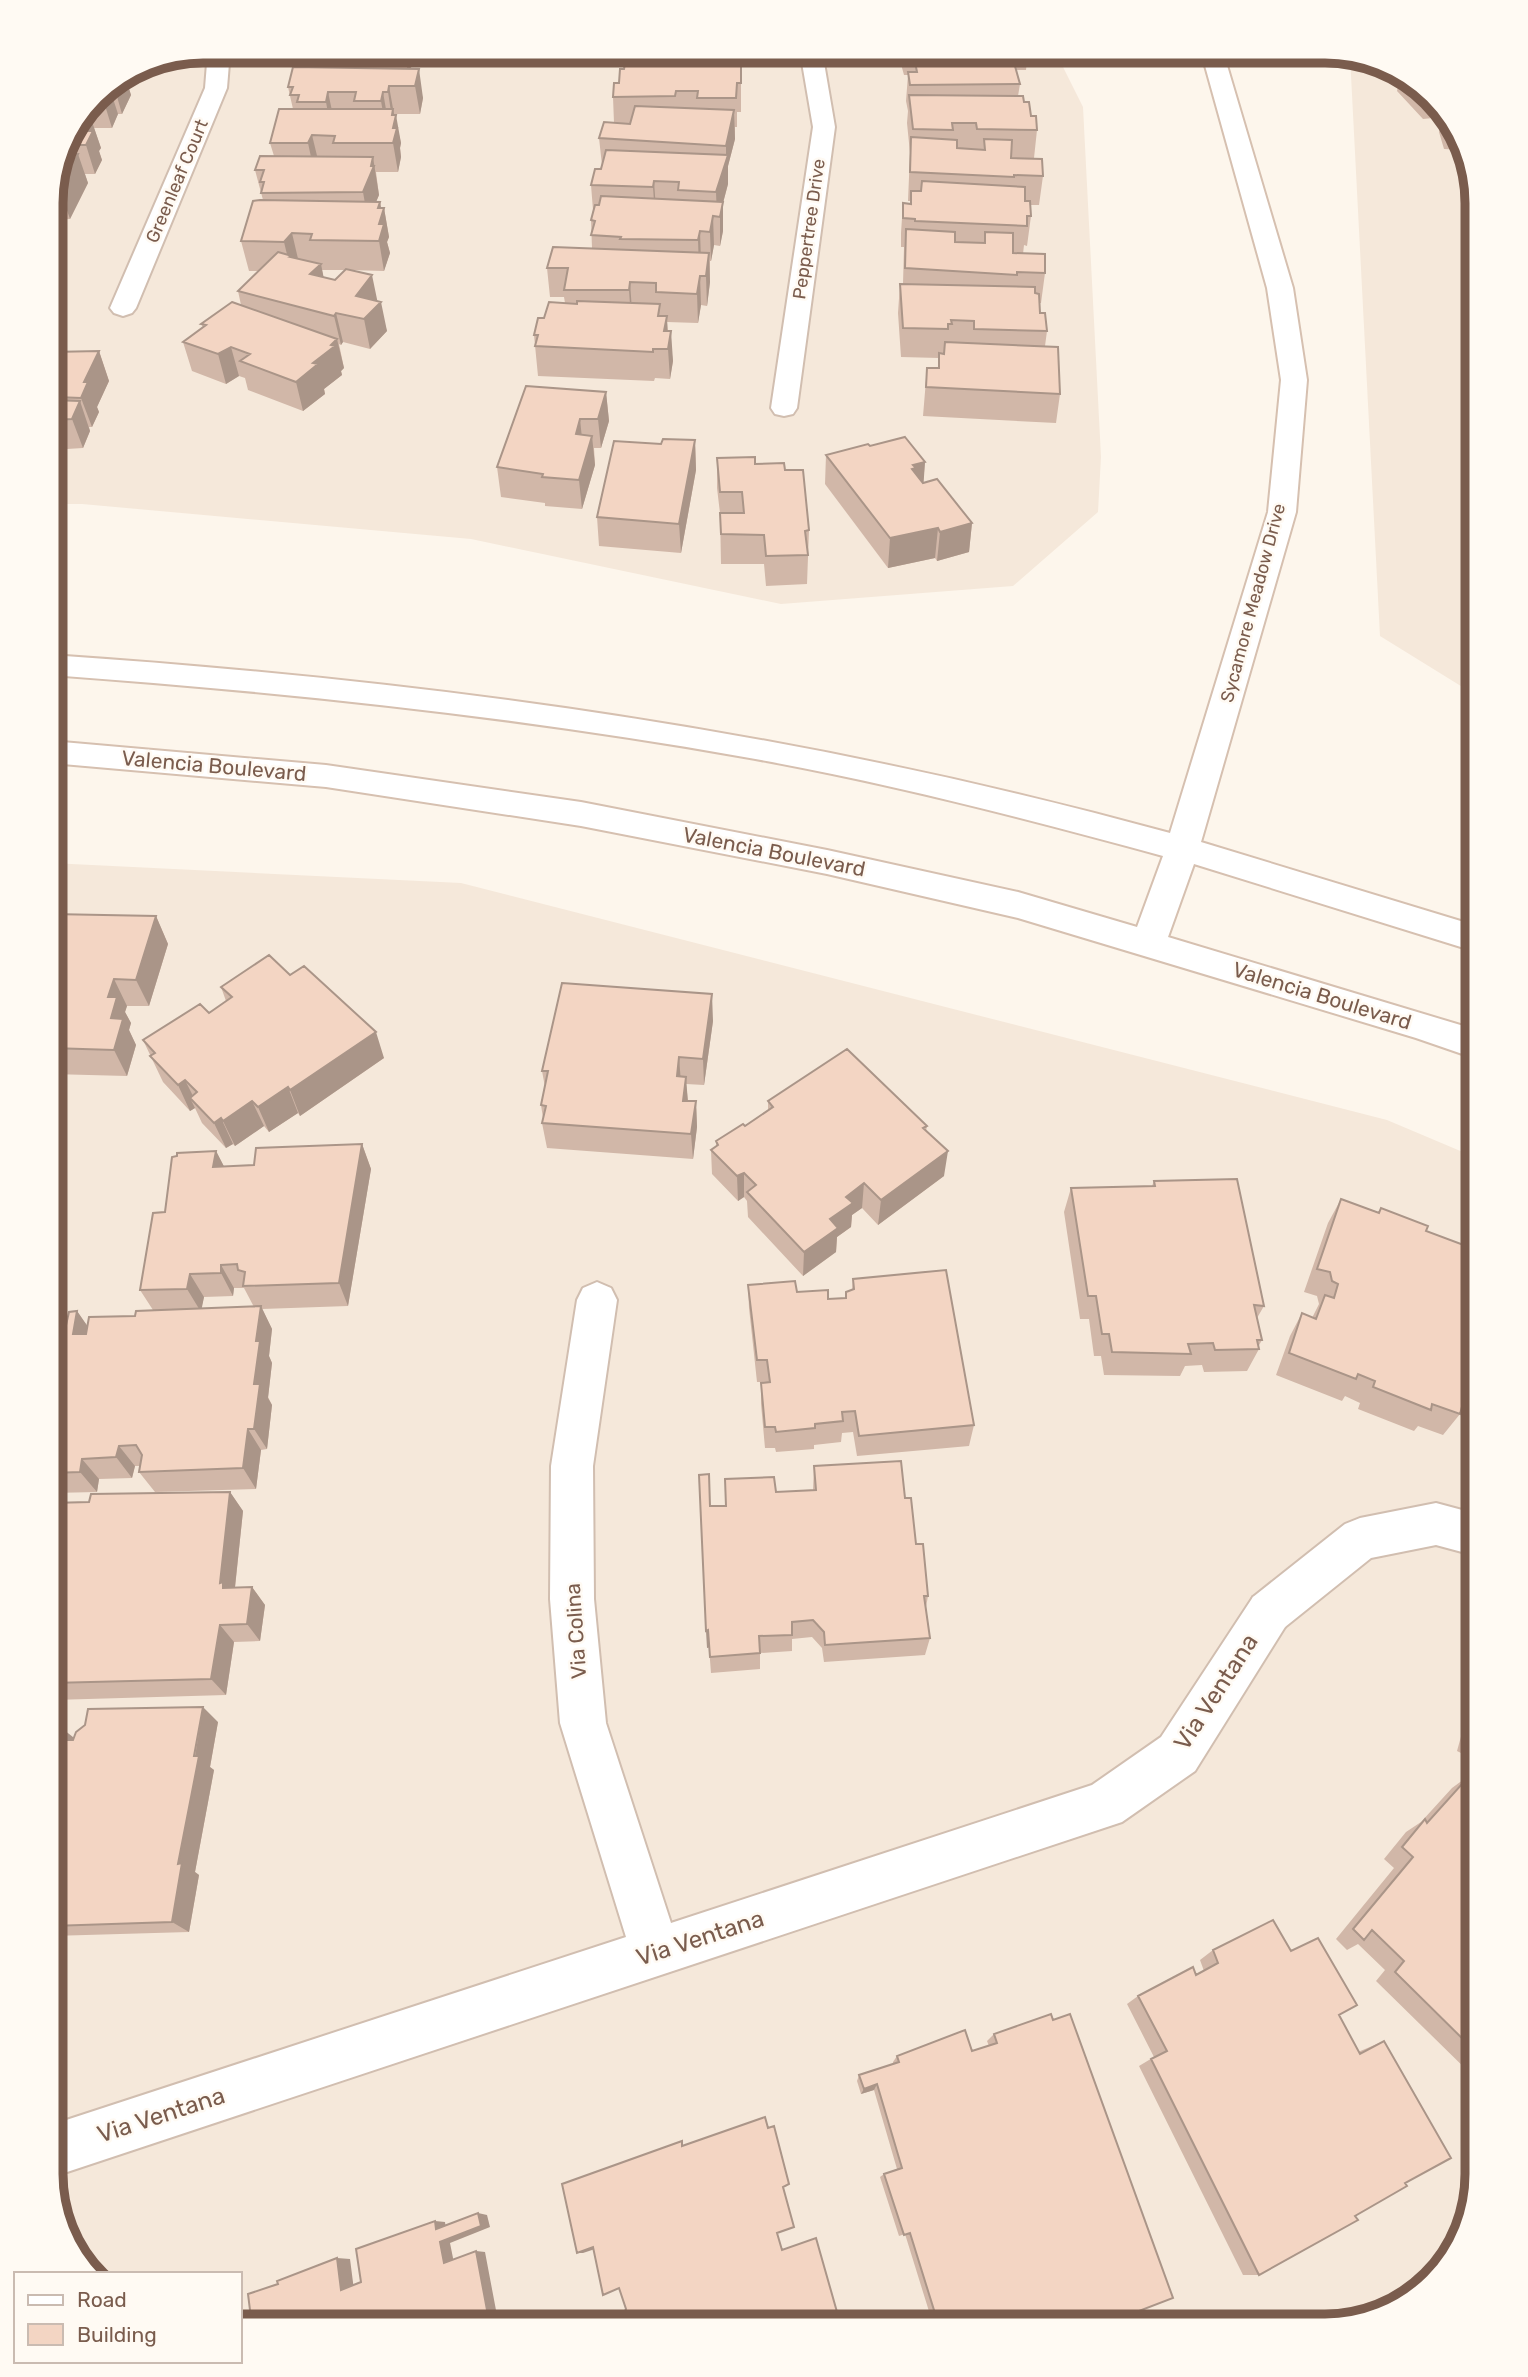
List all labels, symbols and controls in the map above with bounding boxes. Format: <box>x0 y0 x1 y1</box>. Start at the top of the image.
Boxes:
street label: Greenleaf Court <box>141 116 213 246</box>
street label: Peppertree Drive <box>788 157 830 301</box>
street label: Sycamore Meadow Drive <box>1216 501 1290 705</box>
street label: Valencia Boulevard <box>121 745 307 786</box>
street label: Valencia Boulevard <box>681 822 867 881</box>
street label: Valencia Boulevard <box>1230 956 1414 1035</box>
street label: Via Colina <box>560 1582 591 1680</box>
street label: Via Ventana <box>1168 1629 1264 1755</box>
street label: Via Ventana <box>633 1904 767 1972</box>
street label: Via Ventana <box>94 2081 228 2149</box>
legend <box>14 2272 242 2363</box>
text: Road <box>77 2287 127 2312</box>
text: Building <box>77 2322 157 2347</box>

